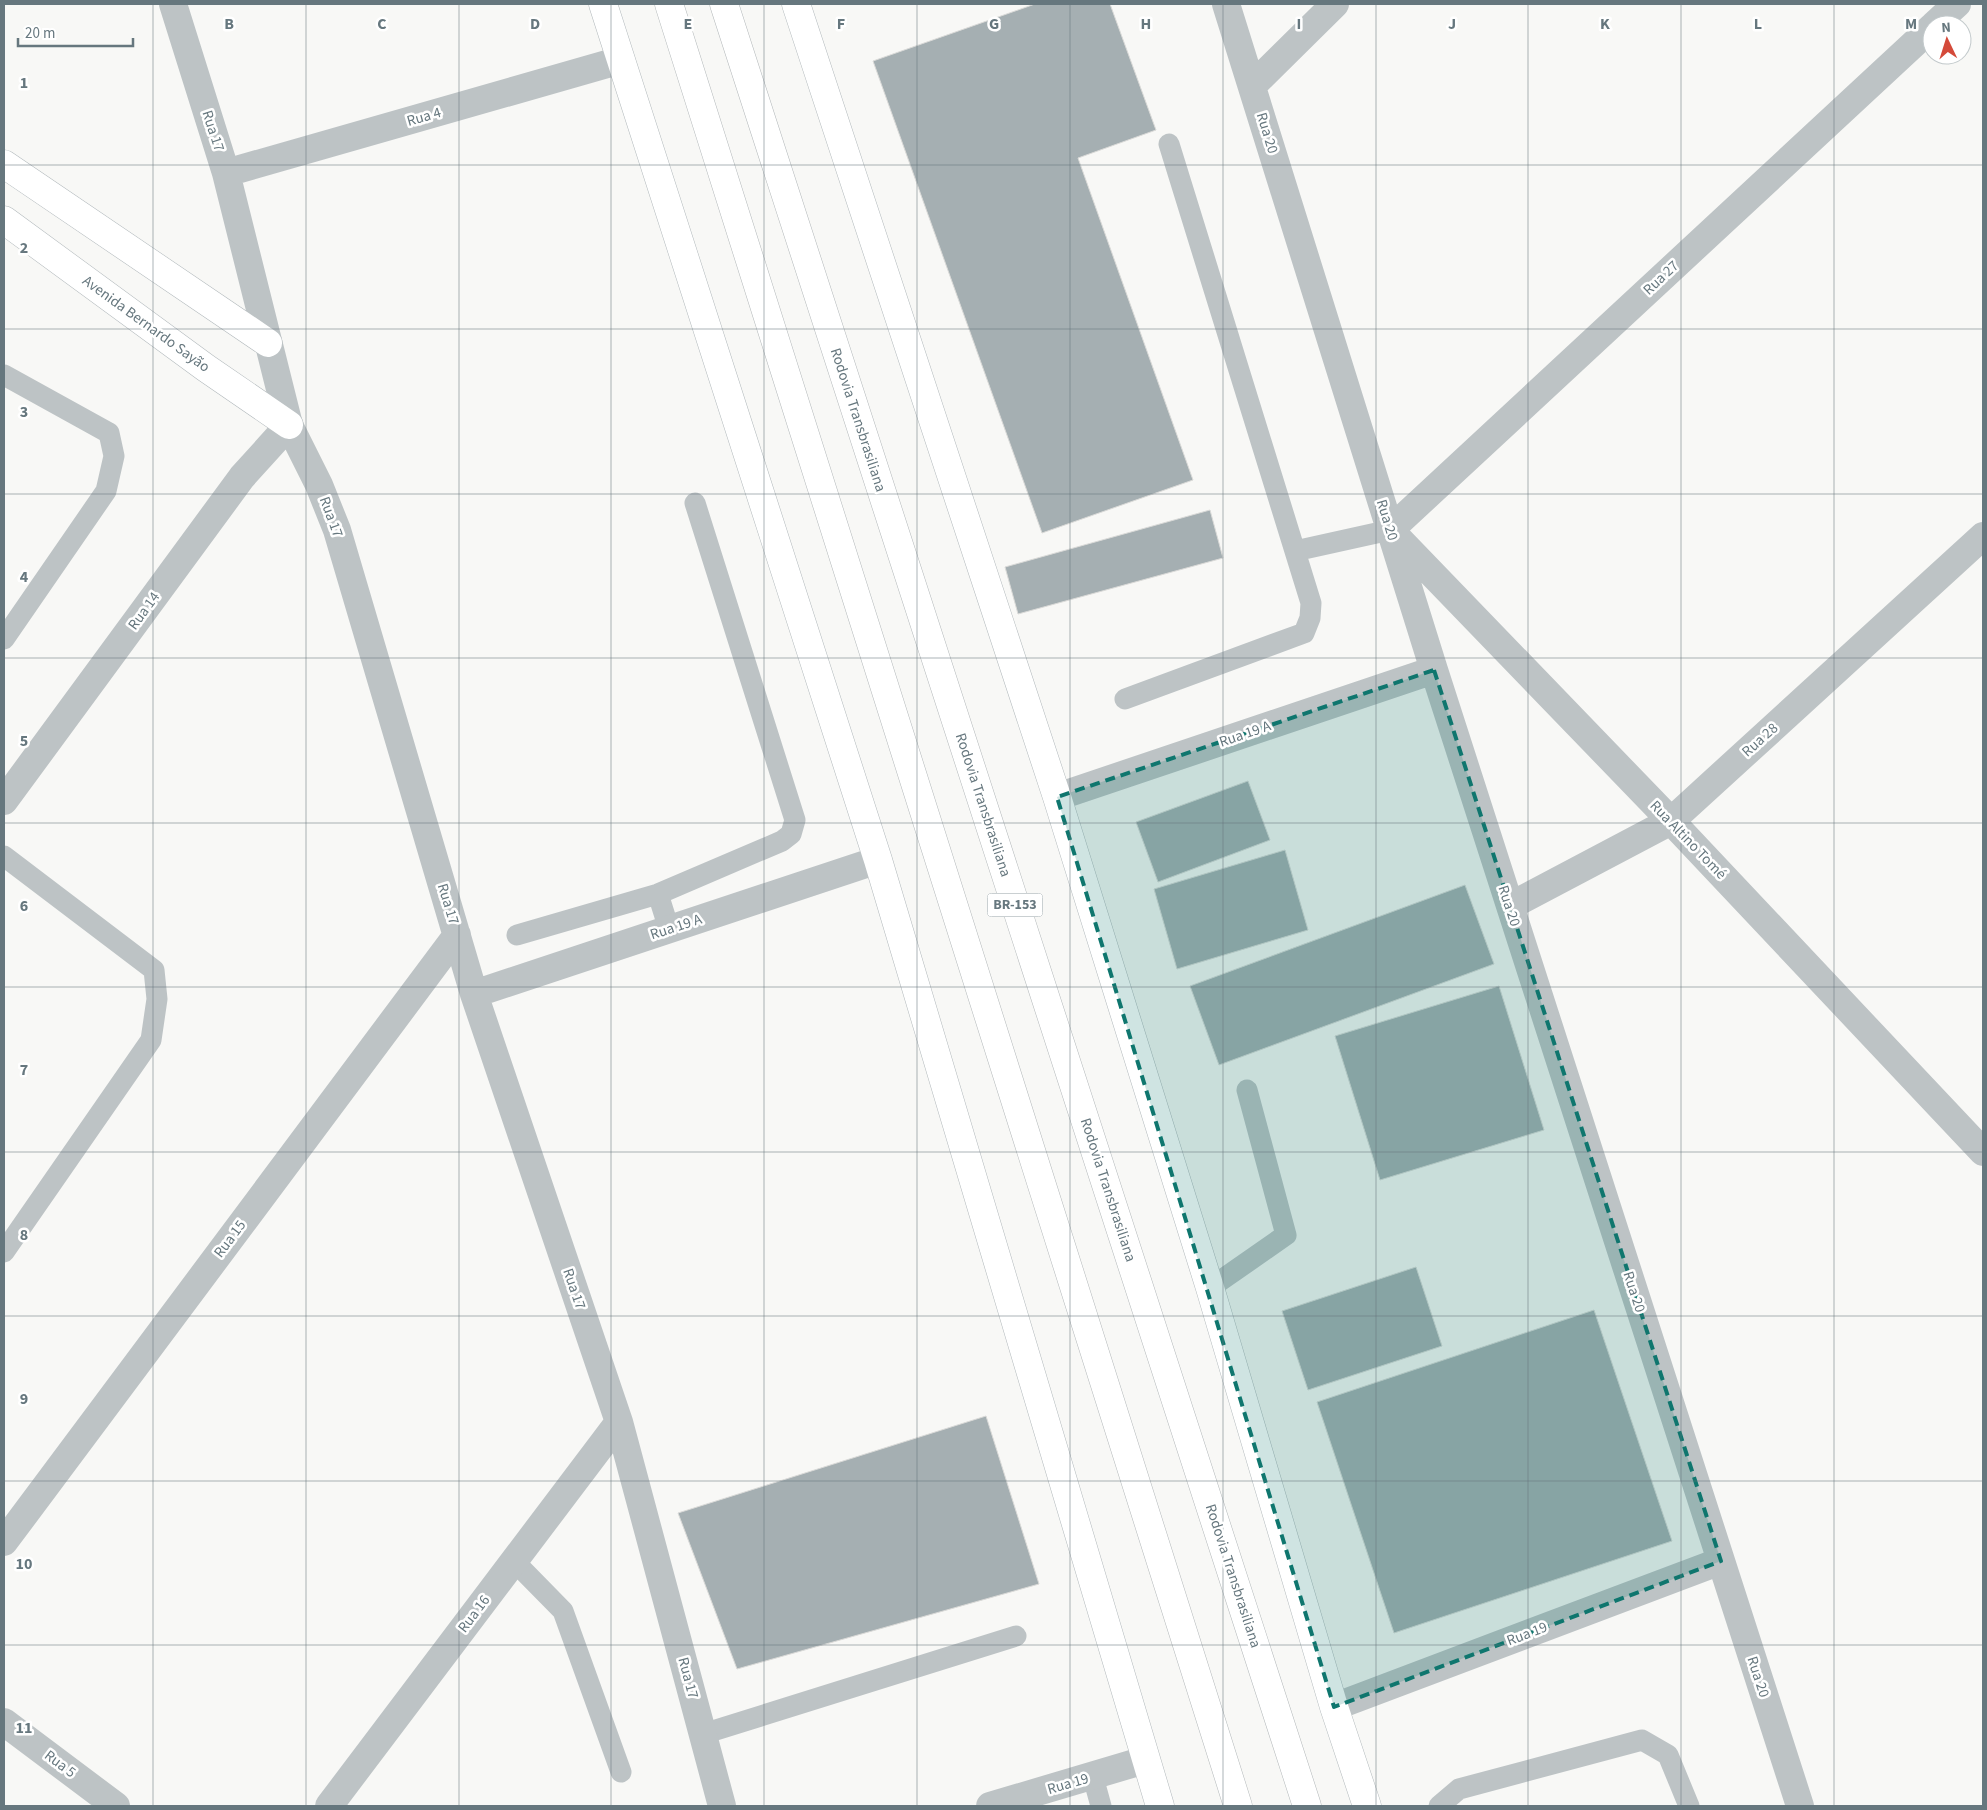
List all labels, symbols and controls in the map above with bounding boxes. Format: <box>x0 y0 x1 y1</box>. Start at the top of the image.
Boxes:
text: B <box>224 13 234 35</box>
text: C <box>377 13 387 35</box>
text: D <box>530 13 540 35</box>
text: E <box>684 13 692 35</box>
text: F <box>837 13 845 35</box>
text: G <box>989 13 999 35</box>
text: H <box>1141 13 1151 35</box>
text: I <box>1297 13 1301 35</box>
text: J <box>1448 13 1456 35</box>
text: K <box>1600 13 1610 35</box>
text: L <box>1754 13 1762 35</box>
text: M <box>1905 13 1917 35</box>
scale bar <box>18 15 132 47</box>
north arrow <box>1922 15 1972 65</box>
text: N <box>1941 18 1952 38</box>
text: 20 m <box>25 23 55 44</box>
text: 1 <box>20 72 28 94</box>
street label: Rua 4 <box>404 102 444 132</box>
street label: Rua 17 <box>196 108 230 154</box>
street label: Rua 20 <box>1251 110 1283 156</box>
text: 2 <box>20 237 28 259</box>
street label: Rua 27 <box>1638 256 1684 300</box>
street label: Avenida Bernardo Sayão <box>78 271 214 377</box>
street label: Rodovia Transbrasiliana <box>825 345 891 495</box>
text: 3 <box>20 401 28 423</box>
street label: Rua 17 <box>314 494 348 540</box>
street label: Rua 20 <box>1371 497 1403 543</box>
text: 4 <box>20 566 29 588</box>
street label: Rua 14 <box>123 587 165 634</box>
street label: Rua 19 A <box>1216 715 1274 753</box>
street label: Rua 28 <box>1737 718 1783 762</box>
text: 5 <box>20 730 28 752</box>
street label: Rodovia Transbrasiliana <box>950 730 1016 880</box>
street label: Rua Altino Tomé <box>1645 796 1731 884</box>
street label: Rua 17 <box>432 881 464 927</box>
street label: Rua 20 <box>1492 883 1526 929</box>
road number: BR-153 <box>988 894 1042 916</box>
text: 6 <box>20 895 28 917</box>
street label: Rua 19 A <box>647 909 705 945</box>
text: 7 <box>20 1059 28 1081</box>
street label: Rodovia Transbrasiliana <box>1075 1115 1141 1265</box>
street label: Rua 15 <box>209 1216 251 1262</box>
text: 8 <box>20 1224 28 1246</box>
street label: Rua 17 <box>557 1266 591 1312</box>
street label: Rua 20 <box>1617 1269 1651 1315</box>
text: 9 <box>20 1388 28 1410</box>
street label: Rodovia Transbrasiliana <box>1200 1501 1266 1651</box>
text: 10 <box>16 1553 32 1575</box>
street label: Rua 16 <box>453 1591 495 1637</box>
street label: Rua 19 <box>1504 1617 1550 1651</box>
street label: Rua 20 <box>1741 1654 1775 1700</box>
street label: Rua 17 <box>672 1655 704 1701</box>
text: 11 <box>16 1717 32 1739</box>
street label: Rua 5 <box>40 1745 80 1783</box>
street label: Rua 19 <box>1045 1768 1091 1800</box>

